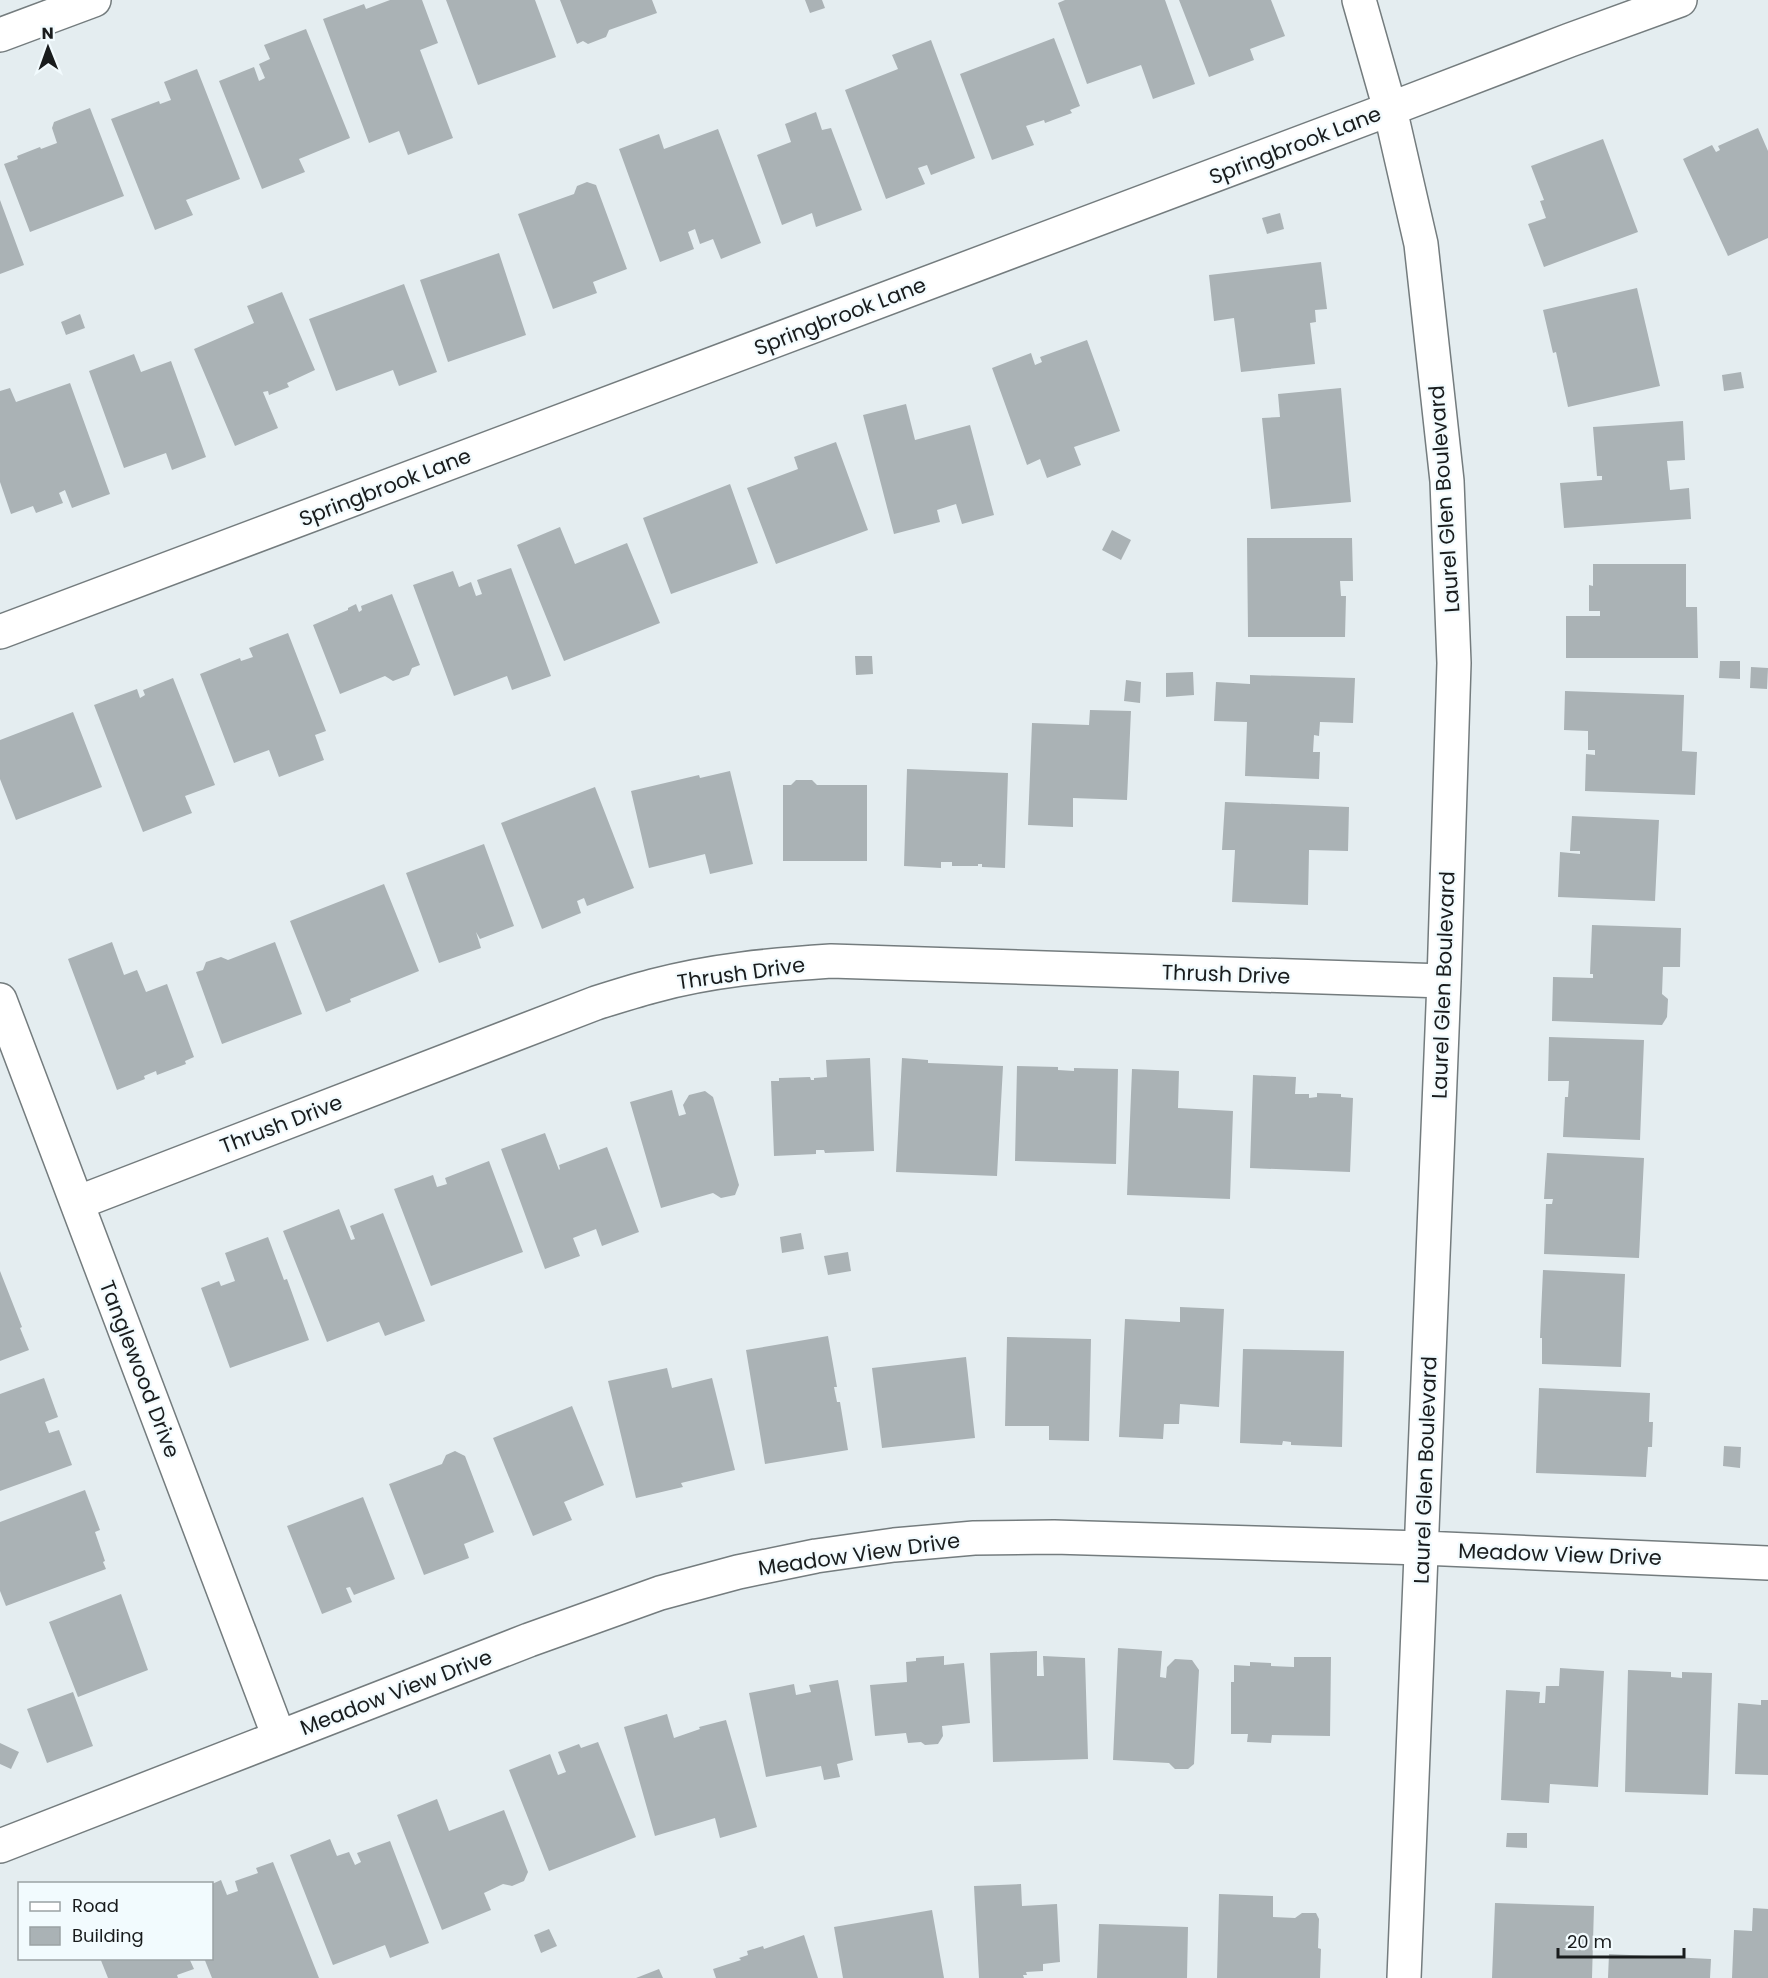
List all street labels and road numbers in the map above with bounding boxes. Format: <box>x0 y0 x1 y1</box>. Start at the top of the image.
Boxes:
street label: Springbrook Lane <box>1205 99 1385 191</box>
street label: Springbrook Lane <box>750 270 930 362</box>
street label: Laurel Glen Boulevard <box>1422 384 1466 614</box>
street label: Springbrook Lane <box>295 441 475 533</box>
street label: Laurel Glen Boulevard <box>1425 871 1461 1099</box>
street label: Thrush Drive <box>675 950 807 996</box>
street label: Thrush Drive <box>1161 957 1291 991</box>
street label: Thrush Drive <box>216 1087 346 1161</box>
street label: Tanglewood Drive <box>93 1276 187 1462</box>
street label: Laurel Glen Boulevard <box>1407 1356 1443 1584</box>
street label: Meadow View Drive <box>756 1525 962 1583</box>
street label: Meadow View Drive <box>1458 1536 1662 1572</box>
street label: Meadow View Drive <box>296 1642 496 1742</box>

